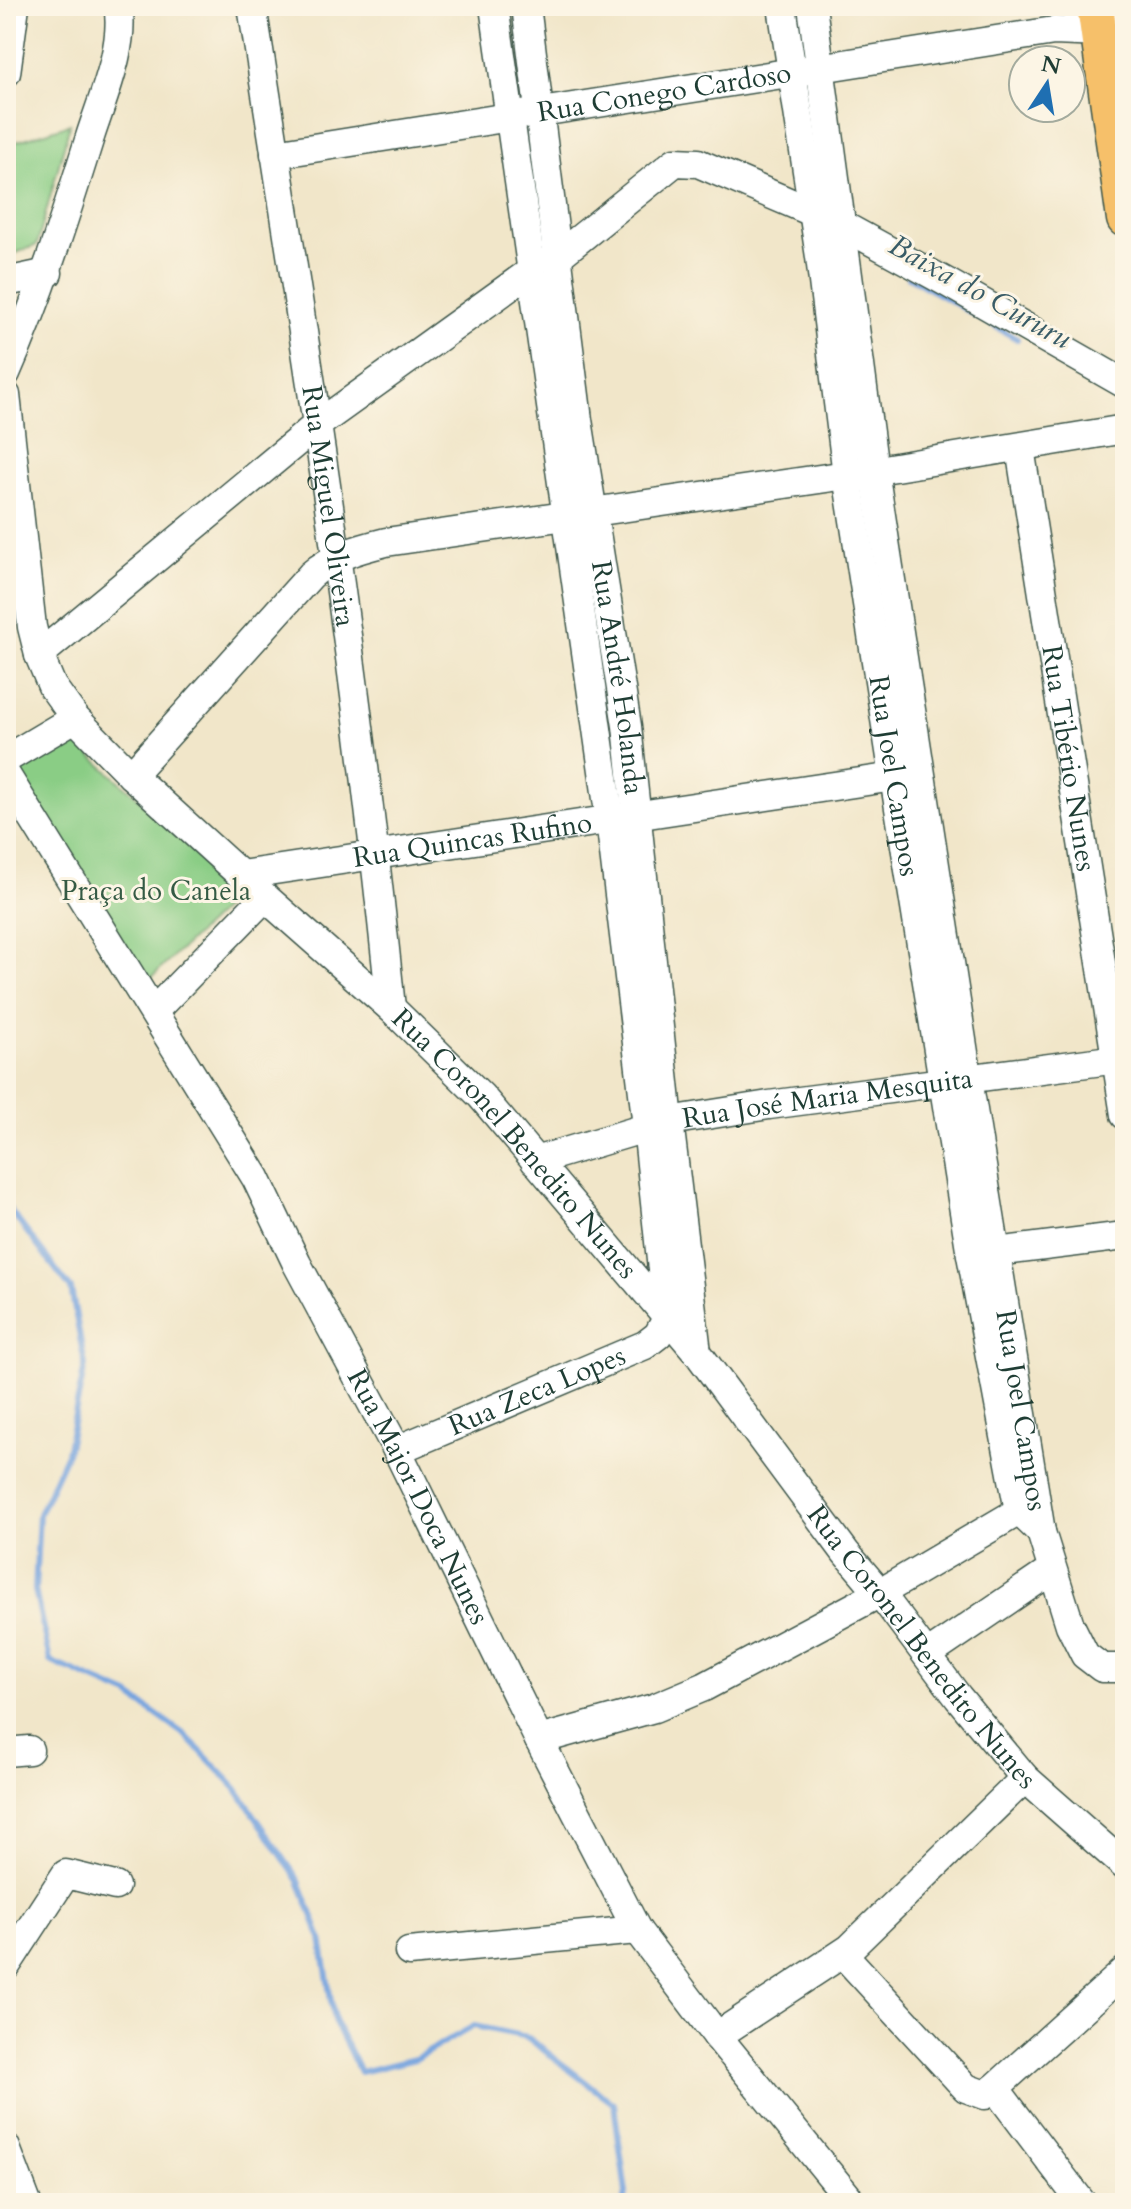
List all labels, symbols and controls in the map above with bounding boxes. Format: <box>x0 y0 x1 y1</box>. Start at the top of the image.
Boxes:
north arrow <box>1007 44 1087 124</box>
text: N <box>1038 49 1063 82</box>
street label: Rua Conego Cardoso <box>535 54 794 131</box>
water label: Baixa do Cururu <box>881 225 1079 359</box>
street label: Rua Miguel Oliveira <box>292 383 365 629</box>
street label: Rua André Holanda <box>582 558 653 797</box>
street label: Rua Tibério Nunes <box>1032 642 1105 874</box>
street label: Rua Joel Campos <box>859 673 929 879</box>
street label: Rua Quincas Rufino <box>350 804 594 877</box>
park label: Praça do Canela <box>61 872 251 910</box>
street label: Rua Coronel Benedito Nunes <box>383 1000 646 1287</box>
street label: Rua José Maria Mesquita <box>680 1059 975 1138</box>
street label: Rua Joel Campos <box>986 1307 1056 1514</box>
street label: Rua Zeca Lopes <box>443 1336 631 1445</box>
street label: Rua Major Doca Nunes <box>338 1362 498 1631</box>
street label: Rua Coronel Benedito Nunes <box>798 1497 1044 1798</box>

